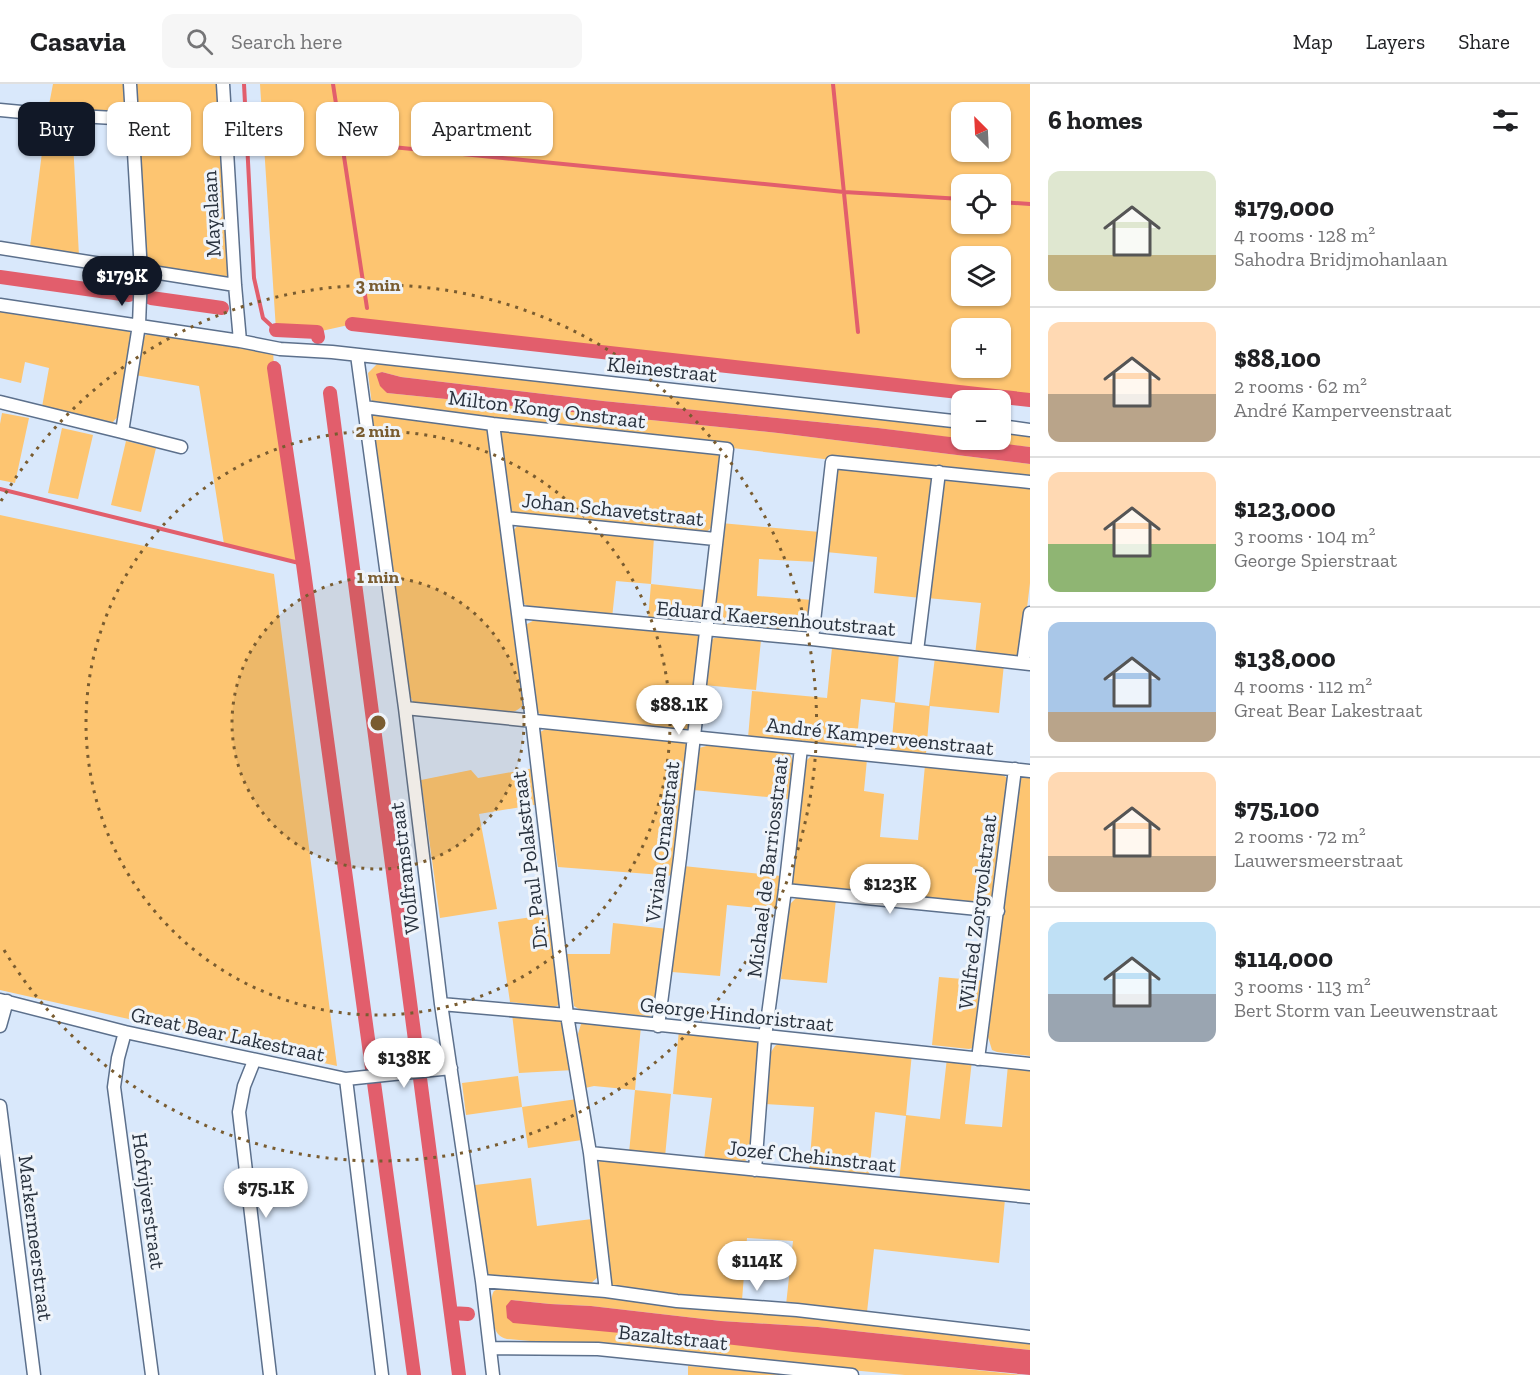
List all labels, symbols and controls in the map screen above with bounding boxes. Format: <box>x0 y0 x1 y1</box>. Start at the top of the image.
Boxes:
search box <box>162 14 582 68</box>
text: Casavia <box>30 25 126 58</box>
icon: search <box>183 25 216 58</box>
text: Search here <box>231 28 342 55</box>
text: Map <box>1293 29 1333 54</box>
text: Layers <box>1366 29 1425 54</box>
text: Share <box>1458 29 1510 54</box>
chip: Buy <box>18 102 95 156</box>
chip: Rent <box>107 102 191 156</box>
chip: Filters <box>203 102 304 156</box>
chip: New <box>316 102 399 156</box>
chip: Apartment <box>411 102 553 156</box>
north arrow <box>951 102 1011 162</box>
map controls <box>951 102 1011 450</box>
text: 6 homes <box>1048 104 1143 136</box>
icon: filters <box>1489 104 1522 137</box>
street label: Mayalaan <box>196 170 226 258</box>
button: locate <box>951 174 1011 234</box>
text: $179,000 <box>1234 191 1334 223</box>
icon: home <box>1096 195 1168 267</box>
text: 4 rooms · 128 m² <box>1234 223 1375 247</box>
button: layers <box>951 246 1011 306</box>
text: Sahodra Bridjmohanlaan <box>1234 247 1447 271</box>
pin: $179K <box>80 256 164 307</box>
text: $179K <box>96 263 148 287</box>
text: 3 min <box>356 274 401 296</box>
button: + <box>951 318 1011 378</box>
text: $88,100 <box>1234 342 1321 374</box>
icon: home <box>1096 346 1168 418</box>
street label: Kleinestraat <box>606 351 719 387</box>
text: 2 rooms · 62 m² <box>1234 374 1367 398</box>
street label: Milton Kong Onstraat <box>447 384 647 434</box>
button: − <box>951 390 1011 450</box>
text: André Kamperveenstraat <box>1234 398 1452 422</box>
text: 2 min <box>356 420 401 442</box>
street label: Johan Schavetstraat <box>521 487 705 531</box>
text: $123,000 <box>1234 492 1336 524</box>
icon: home <box>1096 496 1168 568</box>
text: 3 rooms · 104 m² <box>1234 524 1375 548</box>
text: George Spierstraat <box>1234 548 1397 572</box>
text: 1 min <box>357 566 400 588</box>
street label: Eduard Kaersenhoutstraat <box>655 595 897 641</box>
text: $138,000 <box>1234 642 1336 674</box>
icon: home <box>1096 646 1168 718</box>
text: 4 rooms · 112 m² <box>1234 674 1372 698</box>
pin: $88.1K <box>630 685 728 736</box>
text: $88.1K <box>650 692 708 716</box>
text: Great Bear Lakestraat <box>1234 698 1422 722</box>
street label: André Kamperveenstraat <box>765 712 995 760</box>
centre of rings <box>368 713 388 733</box>
street label: Michael de Barriosstraat <box>741 755 793 979</box>
street label: Vivian Ornastraat <box>640 760 684 925</box>
street label: Dr. Paul Polakstraat <box>506 769 552 950</box>
text: $75,100 <box>1234 792 1319 824</box>
icon: home <box>1096 796 1168 868</box>
street label: Wolframstraat <box>383 800 424 935</box>
street label: Wilfred Zorgvolstraat <box>953 813 1001 1011</box>
text: 2 rooms · 72 m² <box>1234 824 1366 848</box>
text: Lauwersmeerstraat <box>1234 848 1403 872</box>
pin: $123K <box>848 864 932 915</box>
text: $123K <box>864 871 916 895</box>
text: $114,000 <box>1234 942 1333 974</box>
icon: home <box>1096 946 1168 1018</box>
text: 3 rooms · 113 m² <box>1234 974 1371 998</box>
street label: George Hindoristraat <box>639 991 835 1037</box>
text: Bert Storm van Leeuwenstraat <box>1234 998 1498 1022</box>
street label: Great Bear Lakestraat <box>129 1001 328 1067</box>
pin: $138K <box>362 1038 446 1089</box>
text: $138K <box>378 1045 430 1069</box>
street label: Hofvijverstraat <box>126 1131 171 1271</box>
street label: Jozef Chehinstraat <box>726 1135 898 1177</box>
street label: Markermeerstraat <box>13 1154 59 1323</box>
pin: $75.1K <box>217 1168 315 1219</box>
text: $75.1K <box>238 1175 294 1199</box>
pin: $114K <box>715 1241 799 1292</box>
text: $114K <box>732 1248 782 1272</box>
street label: Bazaltstraat <box>617 1319 729 1355</box>

